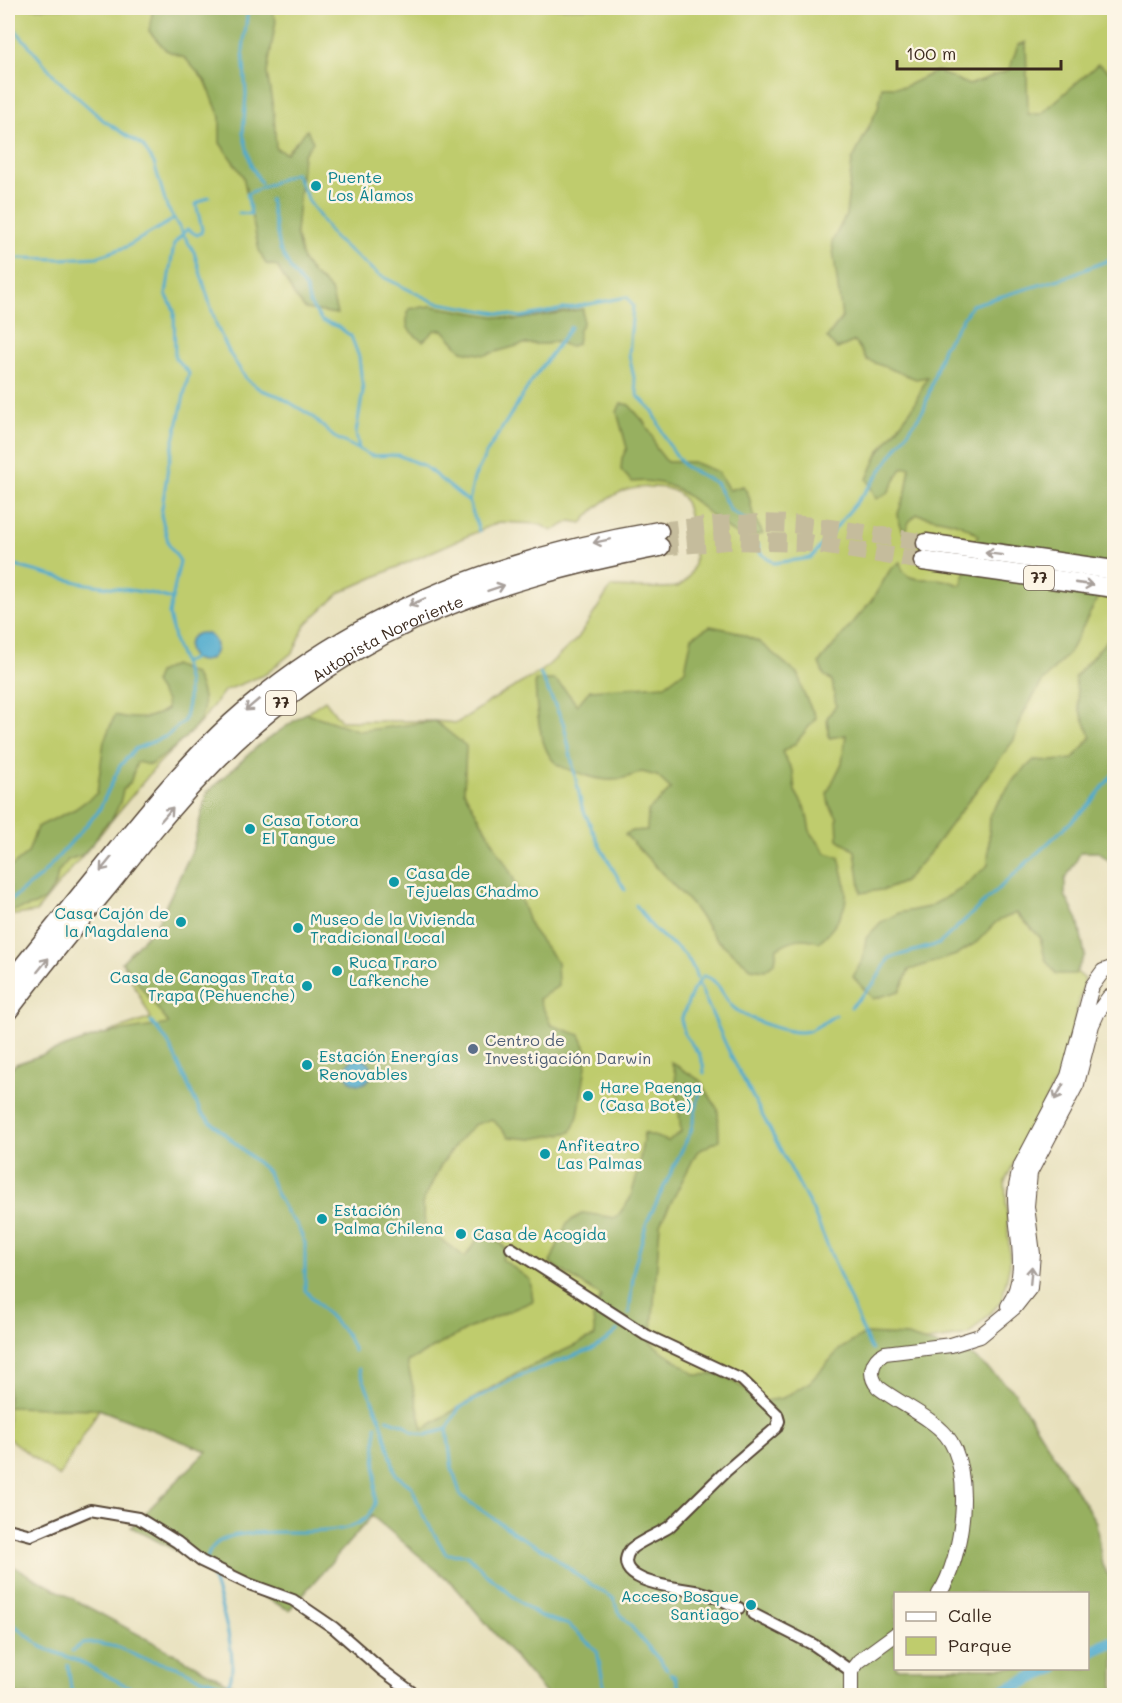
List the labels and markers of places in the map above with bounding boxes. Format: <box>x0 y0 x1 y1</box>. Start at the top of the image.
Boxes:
place label: Puente Los Álamos <box>328 166 414 205</box>
marker: Puente Los Álamos <box>309 179 323 193</box>
place label: Casa Totora El Tangue <box>262 809 359 848</box>
marker: Casa Totora El Tangue <box>243 822 257 836</box>
place label: Casa de Tejuelas Chadmo <box>406 862 539 901</box>
marker: Casa de Tejuelas Chadmo <box>387 875 401 889</box>
place label: Casa Cajón de la Magdalena <box>54 902 169 941</box>
place label: Museo de la Vivienda Tradicional Local <box>310 908 476 947</box>
marker: Casa Cajón de la Magdalena <box>174 915 188 929</box>
marker: Museo de la Vivienda Tradicional Local <box>291 921 305 935</box>
place label: Ruca Traro Lafkenche <box>349 951 437 990</box>
marker: Ruca Traro Lafkenche <box>330 964 344 978</box>
place label: Casa de Canogas Trata Trapa (Pehuenche) <box>110 966 295 1005</box>
marker: Casa de Canogas Trata Trapa (Pehuenche) <box>300 979 314 993</box>
place label: Centro de Investigación Darwin <box>485 1029 651 1068</box>
marker: Centro de Investigación Darwin <box>466 1042 480 1056</box>
place label: Estación Energías Renovables <box>319 1045 459 1084</box>
marker: Estación Energías Renovables <box>300 1058 314 1072</box>
place label: Hare Paenga (Casa Bote) <box>600 1076 702 1115</box>
marker: Hare Paenga (Casa Bote) <box>581 1089 595 1103</box>
place label: Anfiteatro Las Palmas <box>557 1134 643 1173</box>
marker: Anfiteatro Las Palmas <box>538 1147 552 1161</box>
place label: Estación Palma Chilena <box>334 1199 444 1238</box>
marker: Estación Palma Chilena <box>315 1212 329 1226</box>
place label: Casa de Acogida <box>473 1223 607 1244</box>
marker: Casa de Acogida <box>454 1227 468 1241</box>
place label: Acceso Bosque Santiago <box>621 1585 739 1624</box>
marker: Acceso Bosque Santiago <box>744 1598 758 1612</box>

